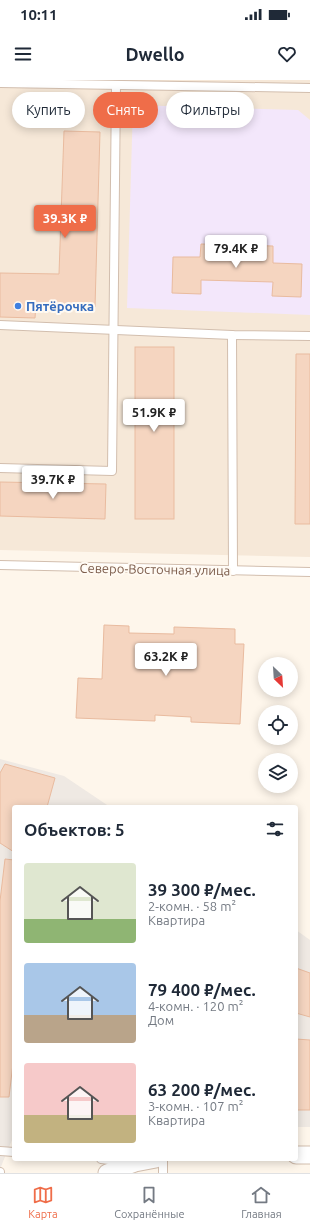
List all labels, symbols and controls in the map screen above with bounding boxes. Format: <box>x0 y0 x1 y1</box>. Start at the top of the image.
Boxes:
text: 10:11 <box>20 6 58 23</box>
icon: menu <box>12 43 34 65</box>
icon: heart <box>276 43 298 65</box>
text: Dwello <box>125 44 185 64</box>
chip: Купить <box>12 92 85 128</box>
chip: Снять <box>93 92 158 128</box>
chip: Фильтры <box>166 92 254 128</box>
pin: 39.3K ₽ <box>28 205 102 239</box>
text: 39.3K ₽ <box>43 211 87 225</box>
pin: 79.4K ₽ <box>199 235 273 269</box>
text: 79.4K ₽ <box>214 241 258 255</box>
place label: Пятёрочка <box>26 299 94 313</box>
marker: Пятёрочка <box>13 301 23 311</box>
pin: 51.9K ₽ <box>117 399 191 433</box>
text: 51.9K ₽ <box>132 405 176 419</box>
pin: 39.7K ₽ <box>16 466 90 500</box>
text: 39.7K ₽ <box>31 472 75 486</box>
street label: Северо-Восточная улица <box>79 561 231 577</box>
pin: 63.2K ₽ <box>129 643 203 677</box>
text: 63.2K ₽ <box>144 649 188 663</box>
north arrow <box>258 657 298 697</box>
map controls <box>258 657 298 793</box>
button: locate <box>258 705 298 745</box>
button: layers <box>258 753 298 793</box>
icon: filters <box>264 818 286 840</box>
text: Объектов: 5 <box>24 820 124 839</box>
icon: home <box>56 879 104 927</box>
text: 39 300 ₽/мес. <box>148 880 256 899</box>
text: 2-комн. · 58 m² <box>148 899 236 913</box>
text: Квартира <box>148 913 205 927</box>
icon: home <box>56 979 104 1027</box>
text: 79 400 ₽/мес. <box>148 980 256 999</box>
text: 4-комн. · 120 m² <box>148 999 243 1013</box>
text: Дом <box>148 1013 174 1027</box>
icon: home <box>56 1079 104 1127</box>
text: 63 200 ₽/мес. <box>148 1080 256 1099</box>
text: 3-комн. · 107 m² <box>148 1099 243 1113</box>
text: Квартира <box>148 1113 205 1127</box>
tab: Карта <box>28 1184 58 1220</box>
tab: Сохранённые <box>114 1184 185 1220</box>
tab: Главная <box>241 1184 282 1220</box>

